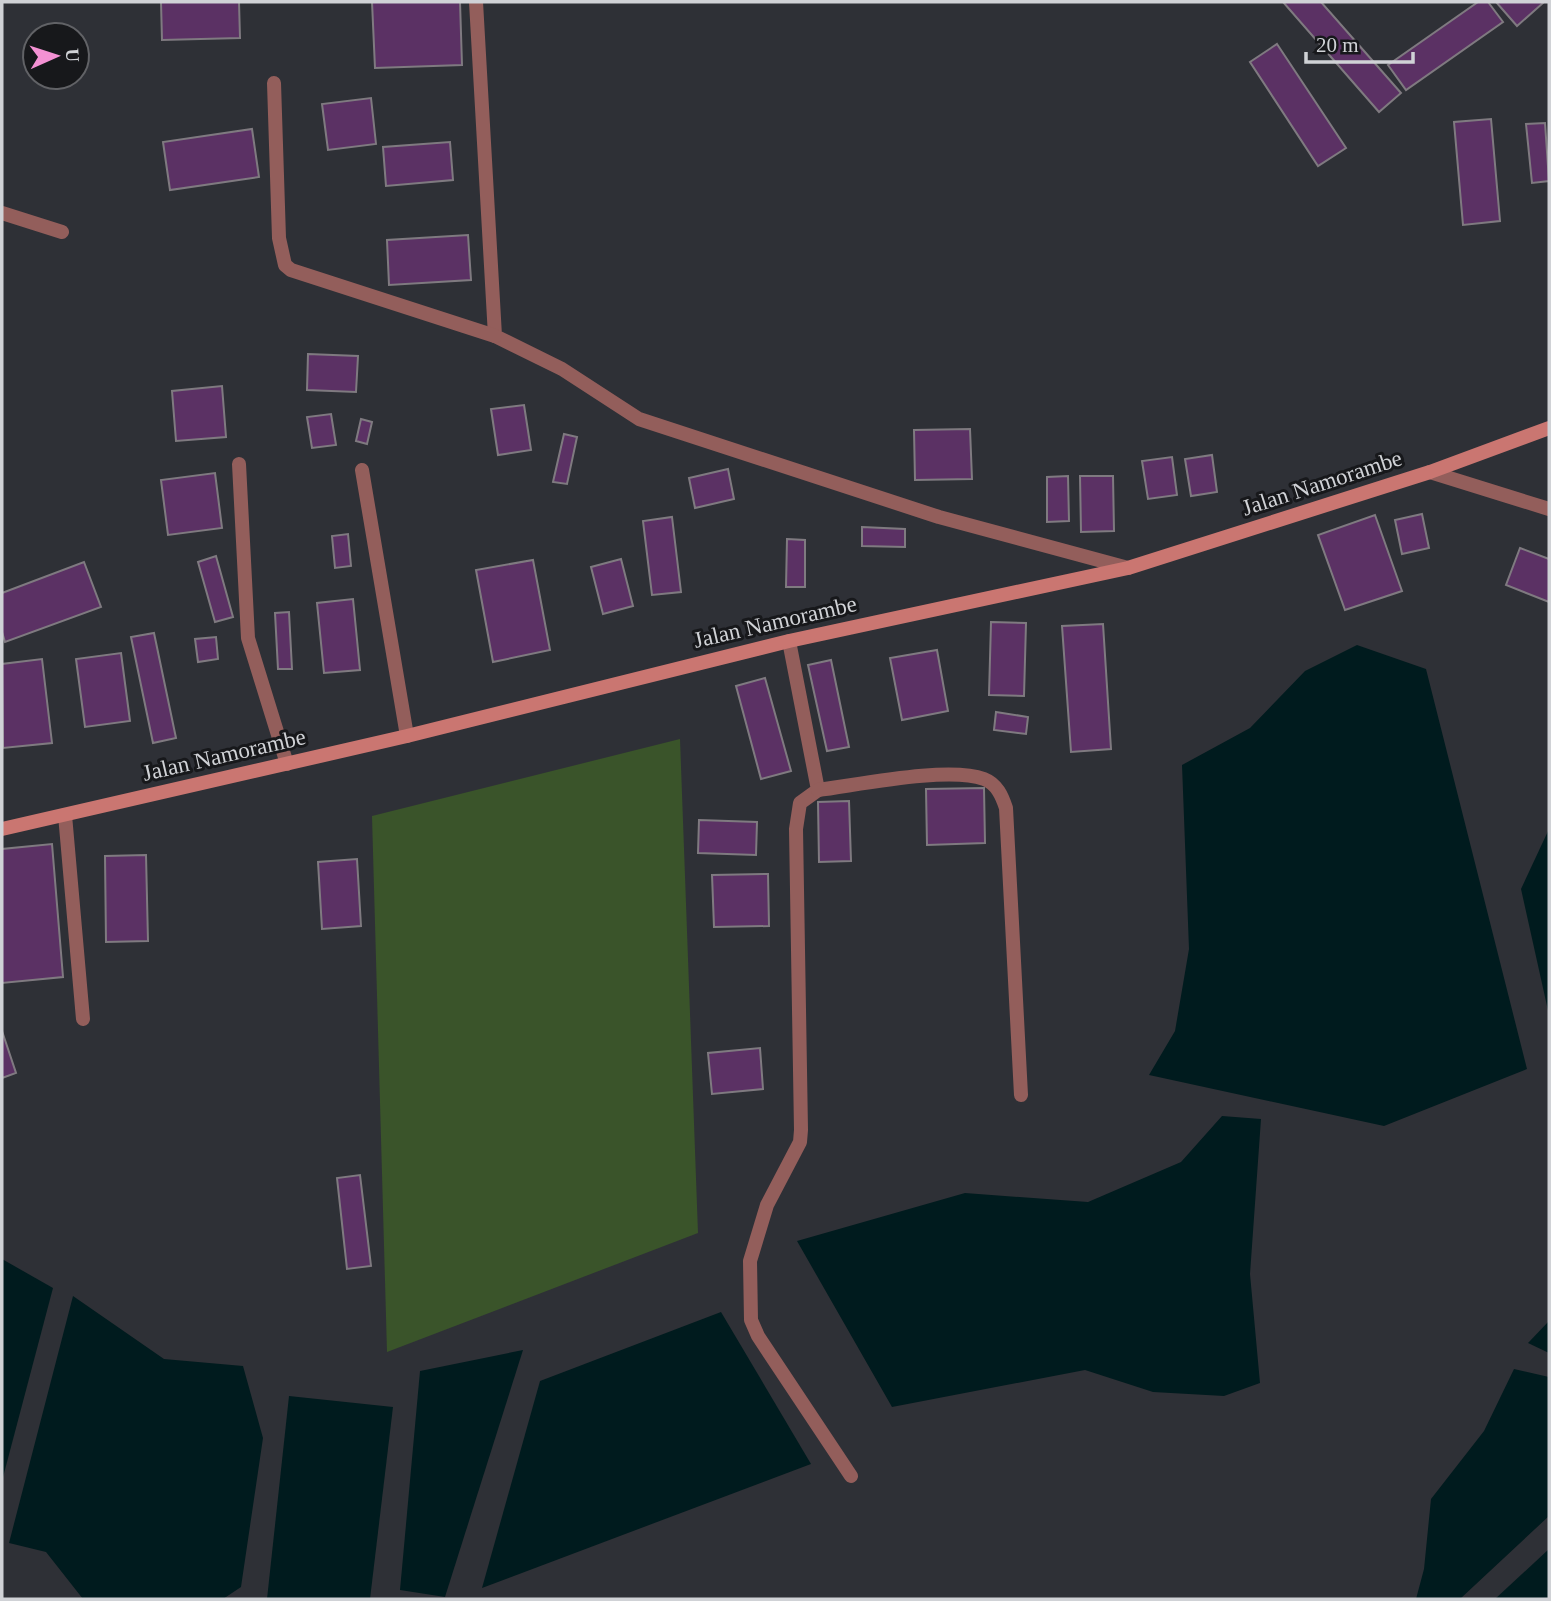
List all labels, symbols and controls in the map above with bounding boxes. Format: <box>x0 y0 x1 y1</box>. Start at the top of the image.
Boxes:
north arrow <box>21 21 91 91</box>
scale bar <box>1306 21 1413 65</box>
text: 20 m <box>1316 33 1359 57</box>
text: U <box>62 48 83 63</box>
street label: Jalan Namorambe <box>1239 445 1405 521</box>
street label: Jalan Namorambe <box>691 591 859 653</box>
street label: Jalan Namorambe <box>140 724 308 786</box>

